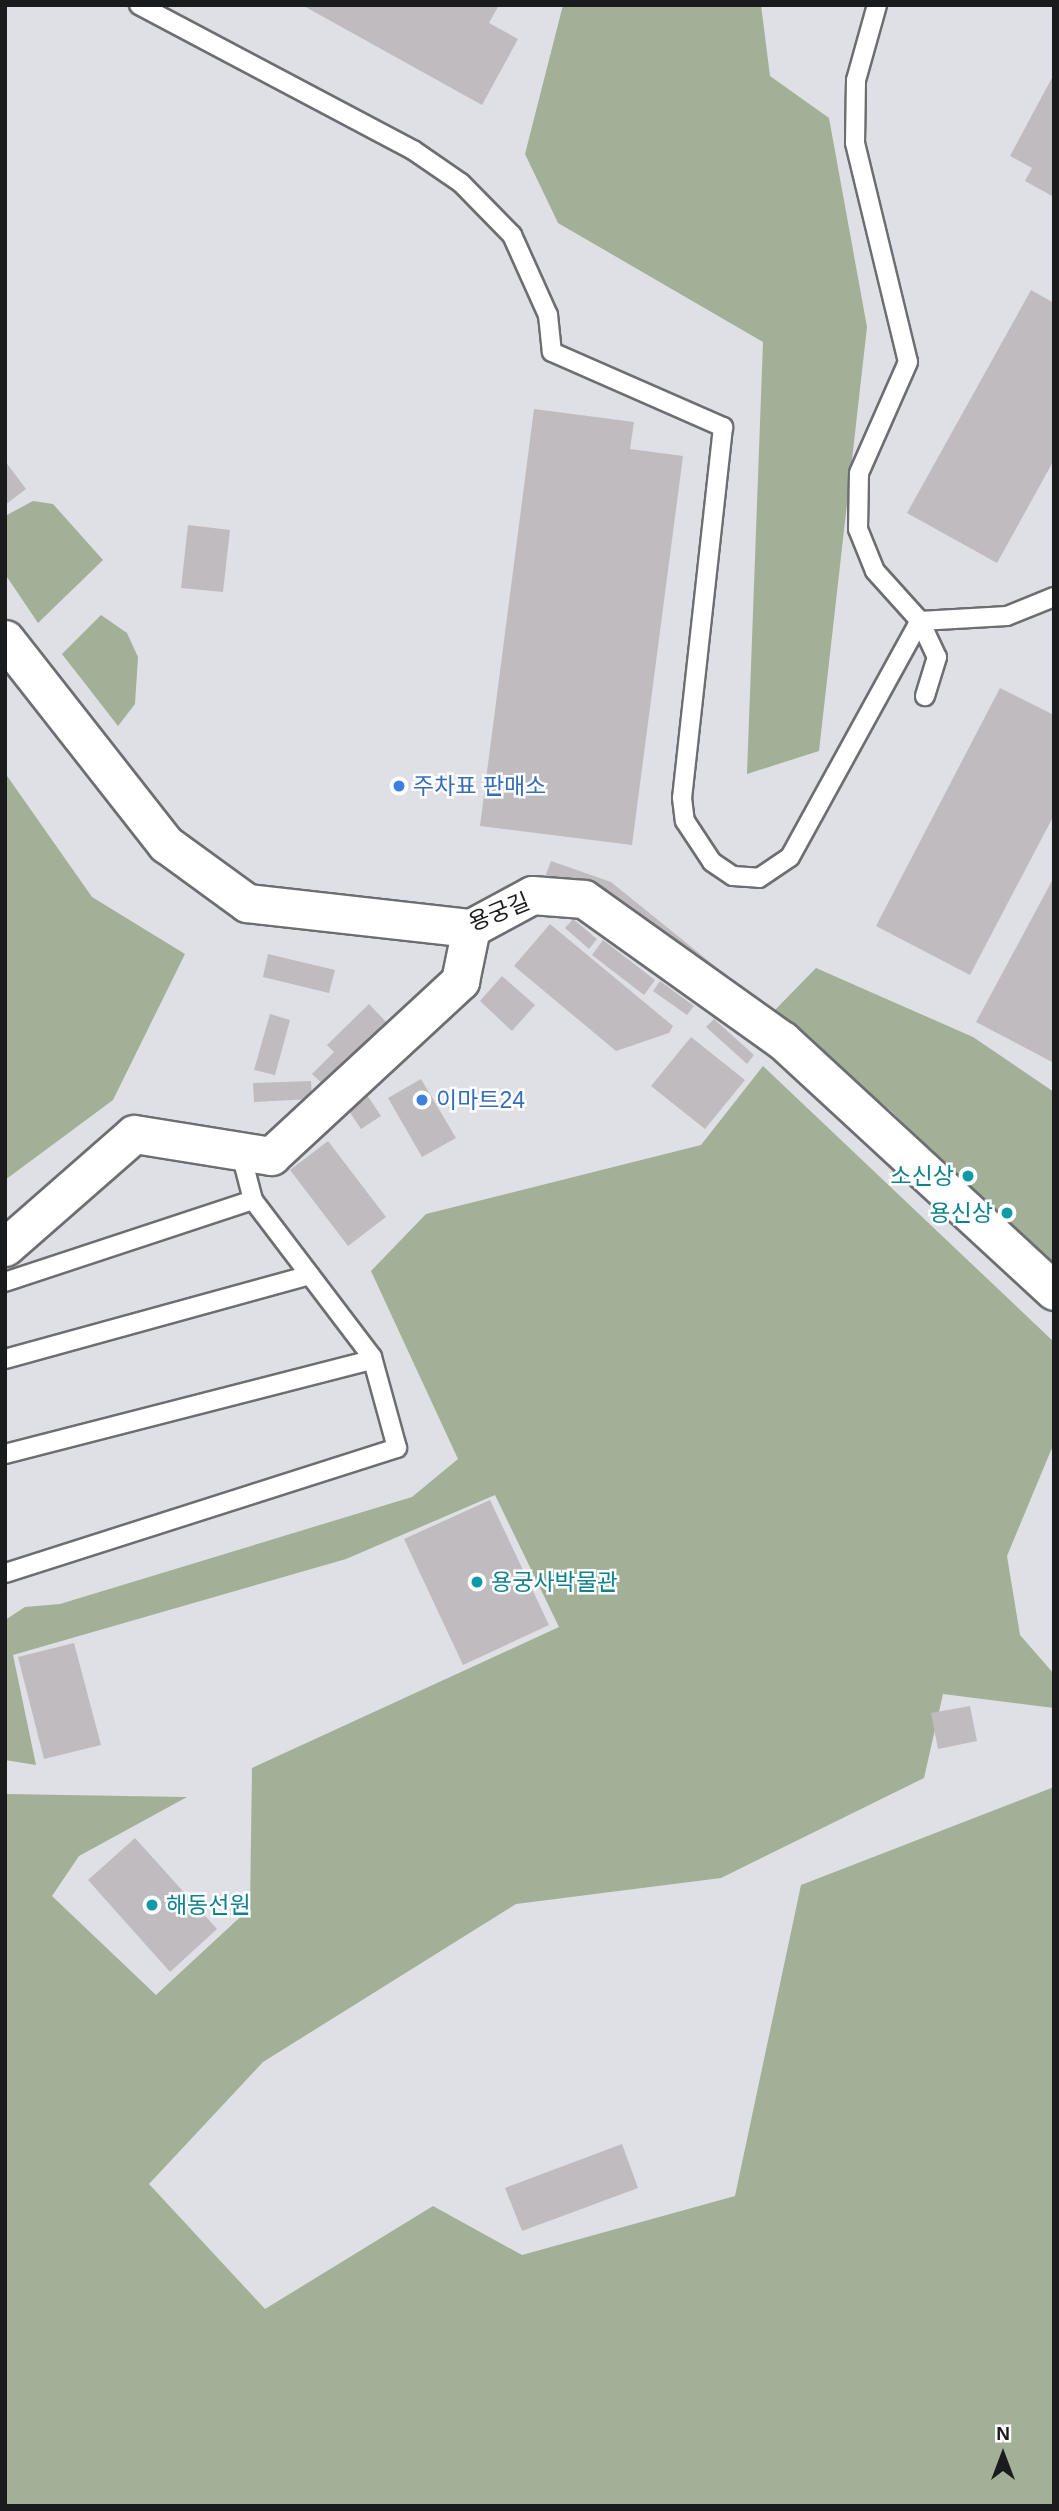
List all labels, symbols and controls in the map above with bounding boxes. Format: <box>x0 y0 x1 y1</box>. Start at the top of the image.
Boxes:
place label: 주차표 판매소 <box>413 772 546 800</box>
marker: 주차표 판매소 <box>391 778 407 794</box>
street label: 용궁길 <box>464 887 534 937</box>
place label: 이마트24 <box>436 1086 525 1114</box>
marker: 이마트24 <box>414 1092 430 1108</box>
place label: 소신상 <box>891 1162 954 1190</box>
marker: 소신상 <box>960 1168 976 1184</box>
place label: 용신상 <box>930 1199 993 1227</box>
marker: 용신상 <box>999 1205 1015 1221</box>
place label: 용궁사박물관 <box>491 1568 618 1596</box>
marker: 용궁사박물관 <box>469 1574 485 1590</box>
place label: 해동선원 <box>166 1891 251 1919</box>
marker: 해동선원 <box>144 1897 160 1913</box>
north arrow <box>968 2420 1038 2490</box>
text: N <box>996 2423 1010 2444</box>

